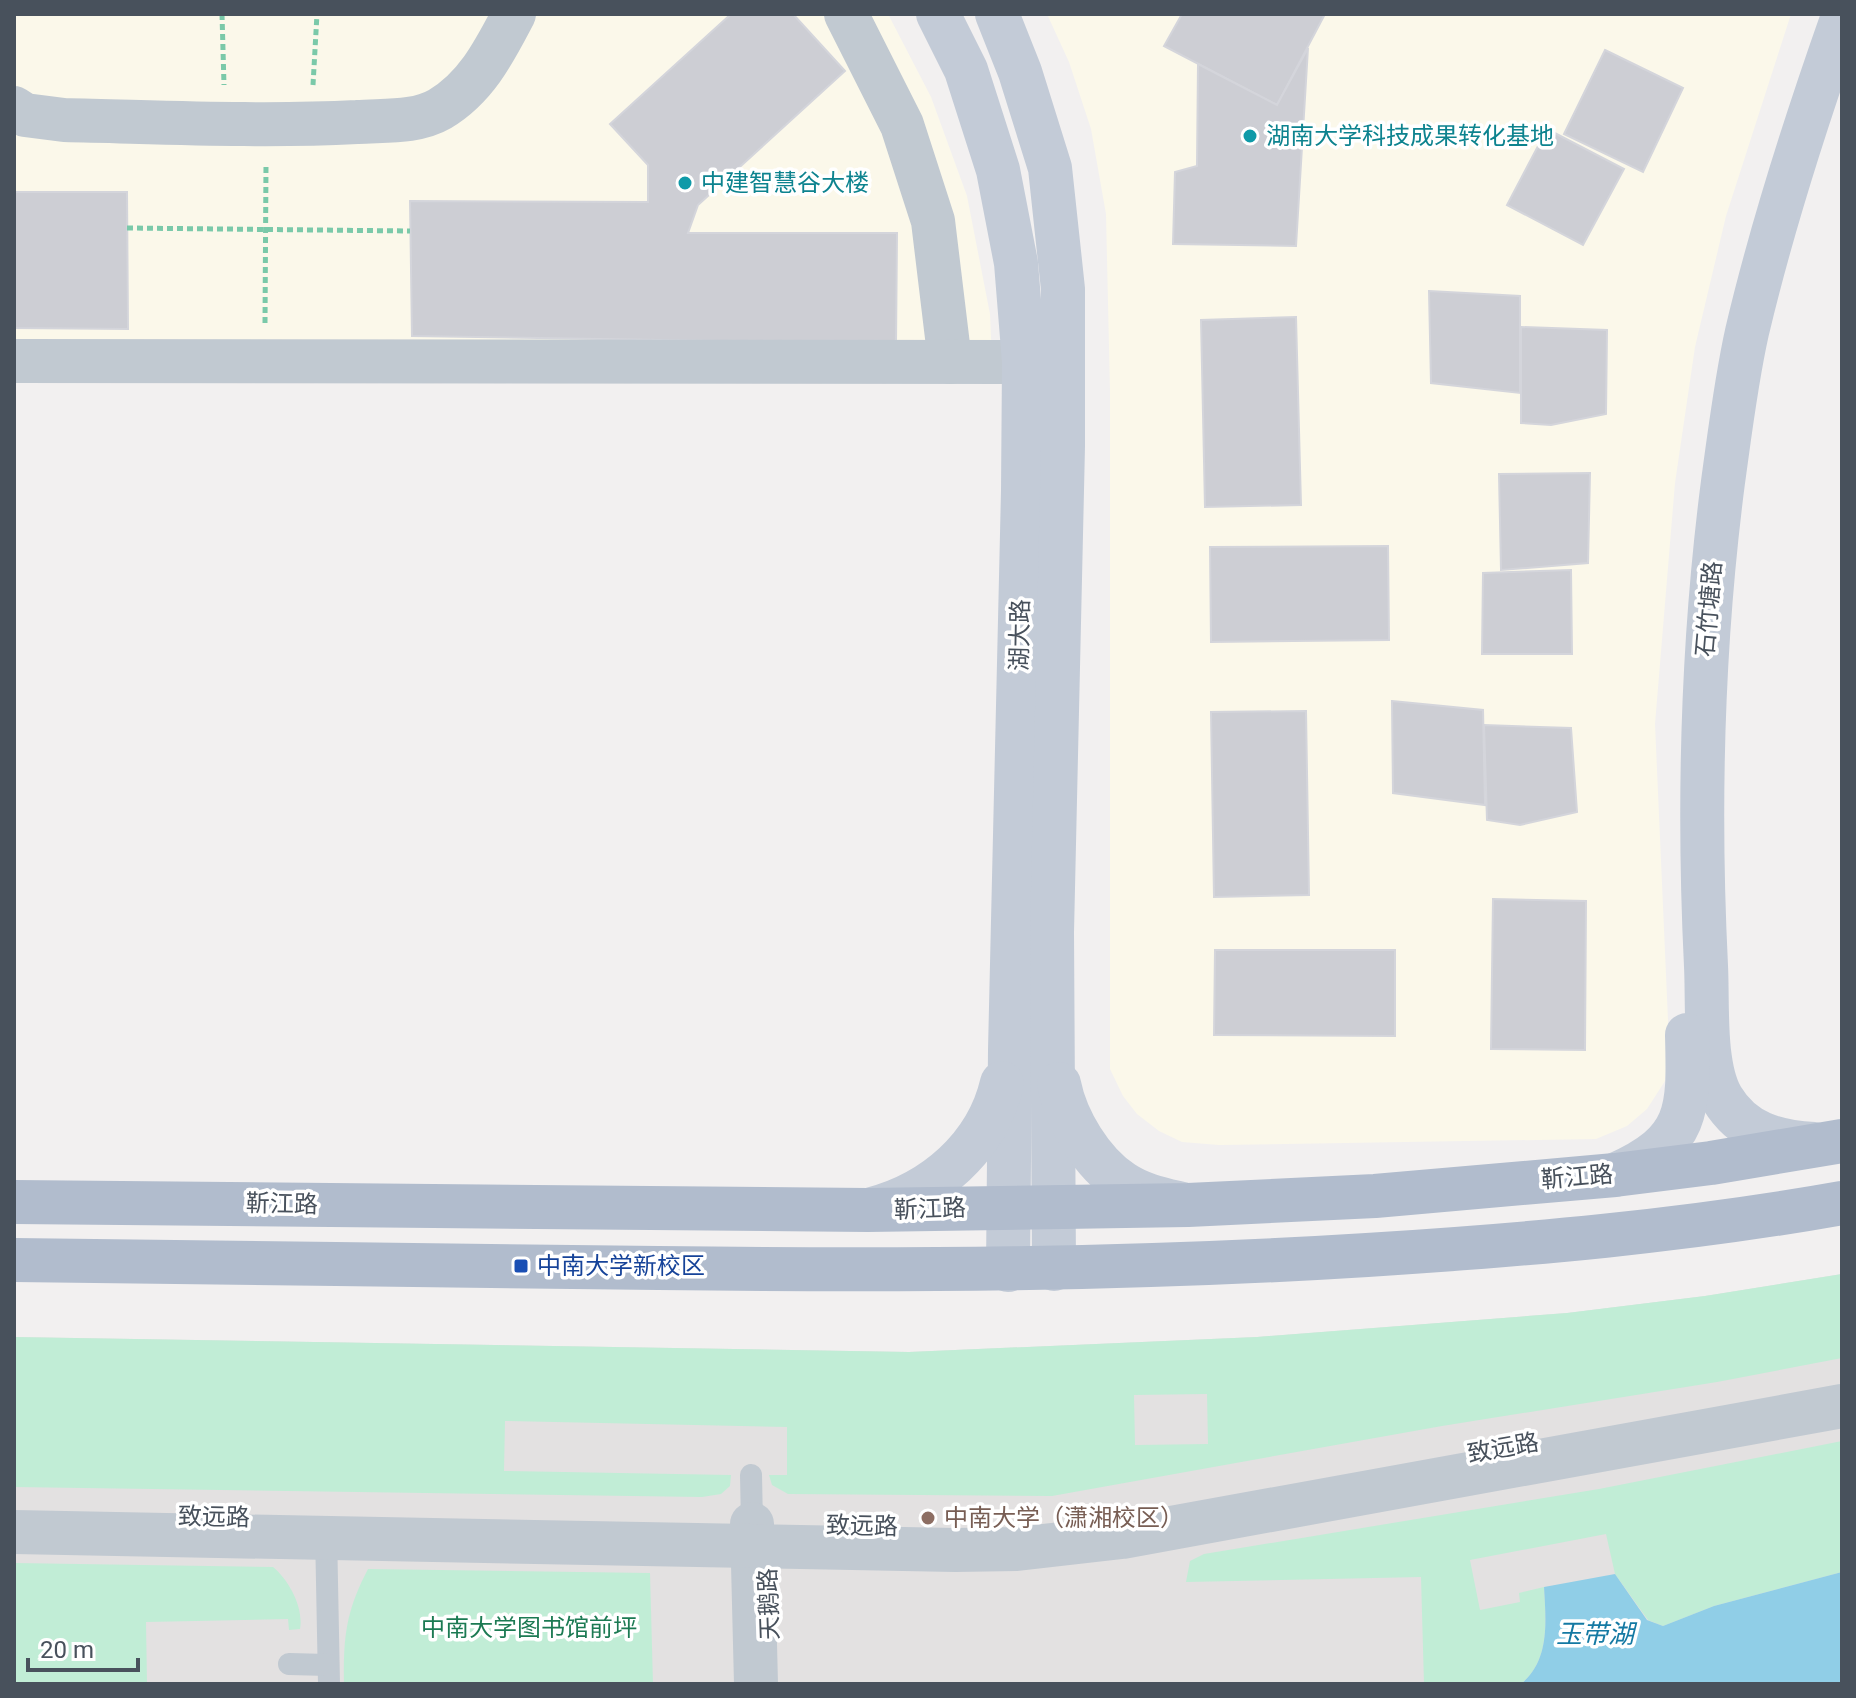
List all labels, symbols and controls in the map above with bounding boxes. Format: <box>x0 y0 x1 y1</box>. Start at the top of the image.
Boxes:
place label: 湖南大学科技成果转化基地 <box>1266 122 1554 150</box>
marker: 湖南大学科技成果转化基地 <box>1241 127 1259 145</box>
place label: 中建智慧谷大楼 <box>701 169 869 197</box>
marker: 中建智慧谷大楼 <box>676 174 694 192</box>
street label: 石竹塘路 <box>1691 560 1727 658</box>
street label: 湖大路 <box>1005 599 1035 671</box>
street label: 靳江路 <box>1540 1160 1614 1194</box>
street label: 靳江路 <box>246 1189 318 1219</box>
street label: 靳江路 <box>894 1194 966 1224</box>
place label: 中南大学新校区 <box>537 1252 705 1280</box>
marker: 中南大学新校区 <box>512 1257 530 1275</box>
street label: 致远路 <box>1465 1428 1541 1468</box>
street label: 致远路 <box>178 1502 250 1532</box>
place label: 中南大学（潇湘校区） <box>944 1504 1184 1532</box>
marker: 中南大学（潇湘校区） <box>919 1509 937 1527</box>
street label: 致远路 <box>826 1511 898 1541</box>
street label: 天鹅路 <box>754 1568 784 1640</box>
park label: 中南大学图书馆前坪 <box>421 1614 637 1642</box>
water label: 玉带湖 <box>1556 1619 1638 1649</box>
scale bar <box>28 1622 138 1672</box>
text: 20 m <box>40 1636 94 1664</box>

